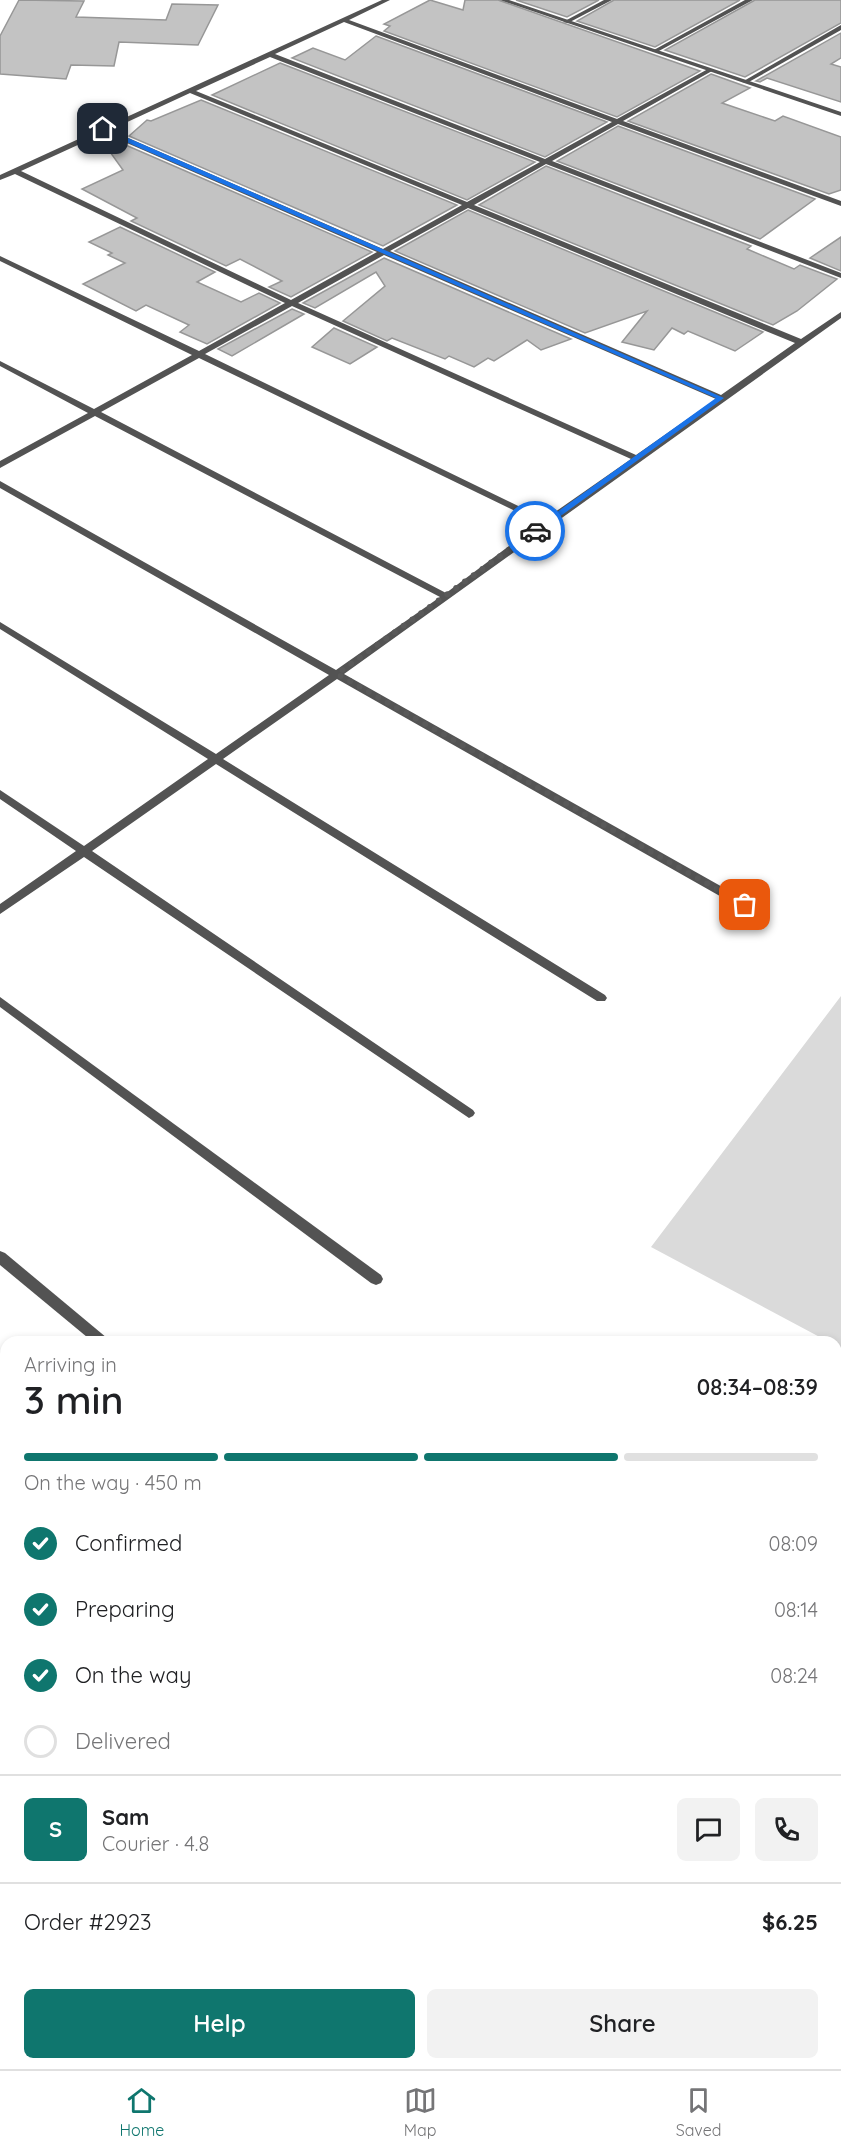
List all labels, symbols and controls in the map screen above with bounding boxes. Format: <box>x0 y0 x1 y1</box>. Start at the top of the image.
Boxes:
pin <box>77 103 128 154</box>
icon: home <box>86 112 119 145</box>
courier <box>505 501 565 561</box>
icon: car <box>519 515 552 548</box>
pin <box>719 879 770 930</box>
icon: bag <box>728 888 761 921</box>
text: Arriving in <box>24 1352 117 1377</box>
text: 08:34–08:39 <box>697 1373 818 1401</box>
text: 3 min <box>24 1375 123 1424</box>
text: On the way · 450 m <box>24 1470 202 1495</box>
icon: check <box>24 1527 57 1560</box>
text: Confirmed <box>75 1529 182 1557</box>
text: 08:09 <box>769 1531 818 1556</box>
icon: check <box>24 1593 57 1626</box>
text: Preparing <box>75 1595 175 1623</box>
text: 08:14 <box>774 1597 818 1622</box>
icon: check <box>24 1659 57 1692</box>
text: On the way <box>75 1661 191 1689</box>
text: 08:24 <box>770 1663 818 1688</box>
text: Delivered <box>75 1727 171 1755</box>
button: chat <box>677 1798 740 1861</box>
button: phone <box>755 1798 818 1861</box>
text: Sam <box>102 1803 149 1831</box>
text: S <box>49 1815 62 1843</box>
text: Courier · 4.8 <box>102 1831 209 1856</box>
text: Order #2923 <box>24 1908 152 1936</box>
text: $6.25 <box>762 1908 818 1936</box>
button: Help <box>24 1989 415 2058</box>
button: Share <box>427 1989 818 2058</box>
tab: Home <box>120 2084 164 2140</box>
tab: Map <box>404 2084 437 2140</box>
tab: Saved <box>676 2084 721 2140</box>

